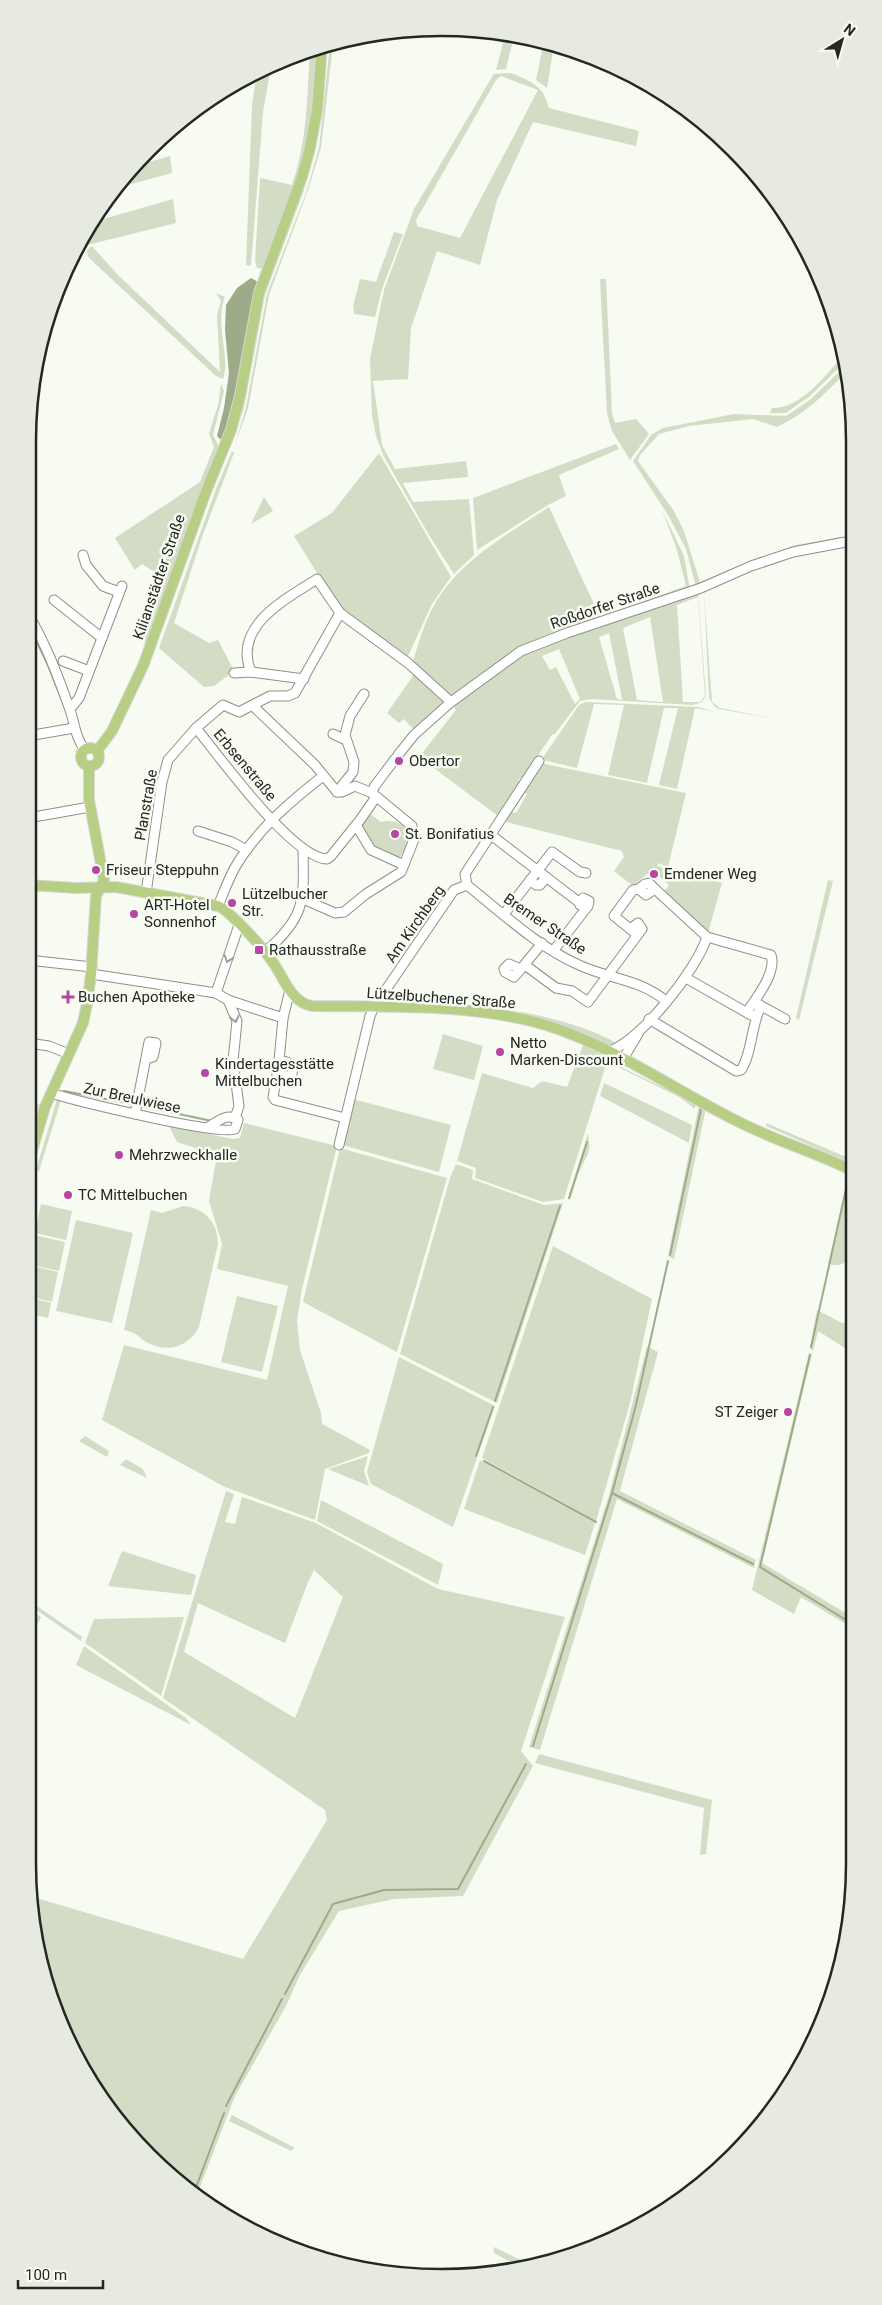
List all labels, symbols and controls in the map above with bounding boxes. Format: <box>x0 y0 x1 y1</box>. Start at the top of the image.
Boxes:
north arrow <box>817 15 867 65</box>
text: N <box>841 20 859 39</box>
street label: Kilianstädter Straße <box>129 512 189 642</box>
street label: Roßdorfer Straße <box>548 579 662 633</box>
street label: Erbsenstraße <box>210 725 280 805</box>
place label: Obertor <box>409 752 460 770</box>
marker: Obertor <box>393 755 405 767</box>
street label: Planstraße <box>131 768 161 842</box>
place label: St. Bonifatius <box>405 825 494 843</box>
marker: St. Bonifatius <box>389 828 401 840</box>
place label: Friseur Steppuhn <box>106 861 219 879</box>
marker: Friseur Steppuhn <box>90 864 102 876</box>
place label: Emdener Weg <box>664 865 757 883</box>
marker: Emdener Weg <box>648 868 660 880</box>
street label: Am Kirchberg <box>382 882 448 966</box>
place label: Lützelbucher Str. <box>242 885 328 920</box>
street label: Bremer Straße <box>500 890 590 958</box>
place label: ART-Hotel Sonnenhof <box>144 896 217 931</box>
marker: Lützelbucher Str. <box>226 897 238 909</box>
marker: ART-Hotel Sonnenhof <box>128 908 140 920</box>
place label: Rathausstraße <box>269 941 366 959</box>
marker: Rathausstraße <box>253 944 265 956</box>
one-way arrow <box>224 954 234 963</box>
street label: Lützelbuchener Straße <box>366 984 516 1012</box>
place label: Buchen Apotheke <box>78 988 195 1006</box>
marker: Buchen Apotheke <box>62 991 74 1003</box>
one-way arrow <box>229 1015 240 1024</box>
place label: Netto Marken-Discount <box>510 1034 623 1069</box>
marker: Netto Marken-Discount <box>494 1046 506 1058</box>
place label: Kindertagesstätte Mittelbuchen <box>215 1055 334 1090</box>
marker: Kindertagesstätte Mittelbuchen <box>199 1067 211 1079</box>
street label: Zur Breulwiese <box>82 1079 182 1117</box>
place label: Mehrzweckhalle <box>129 1146 237 1164</box>
marker: Mehrzweckhalle <box>113 1149 125 1161</box>
place label: TC Mittelbuchen <box>78 1186 187 1204</box>
marker: TC Mittelbuchen <box>62 1189 74 1201</box>
place label: ST Zeiger <box>715 1403 778 1421</box>
marker: ST Zeiger <box>782 1406 794 1418</box>
scale bar <box>18 2258 102 2290</box>
text: 100 m <box>25 2266 67 2284</box>

